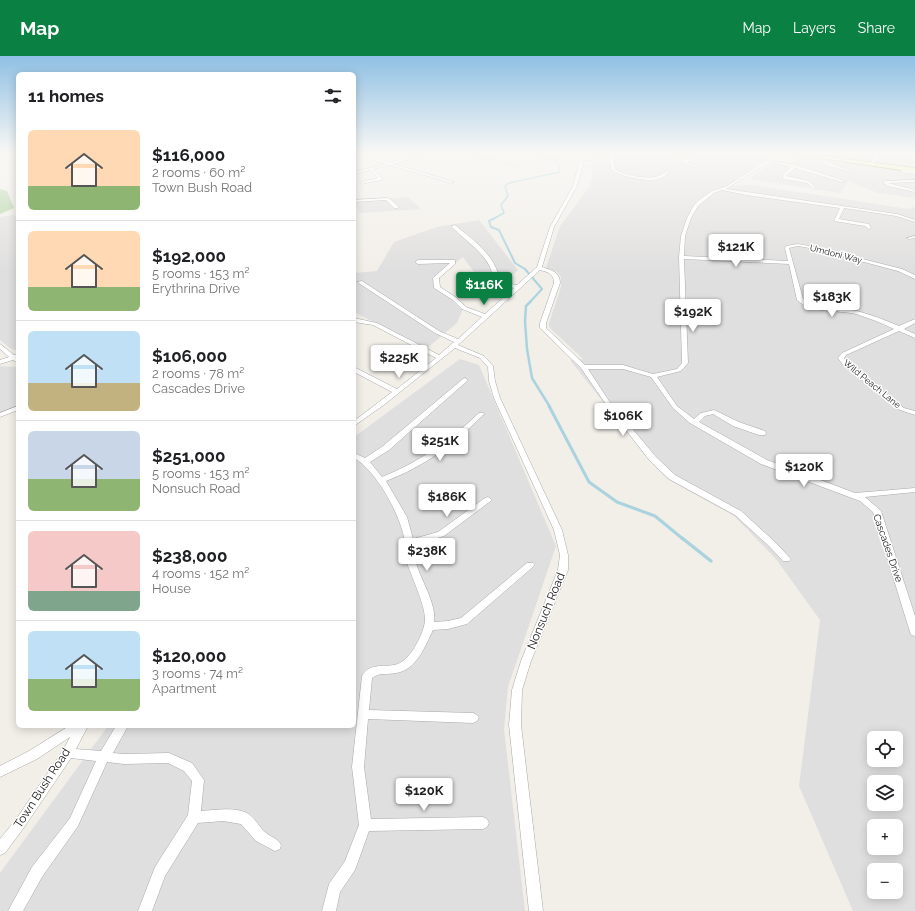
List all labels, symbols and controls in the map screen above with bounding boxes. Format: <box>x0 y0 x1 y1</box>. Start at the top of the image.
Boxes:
text: Map <box>20 17 59 39</box>
text: Map <box>743 20 771 36</box>
text: Layers <box>793 20 836 36</box>
text: Share <box>858 20 895 36</box>
icon: filters <box>322 85 344 107</box>
text: 11 homes <box>28 86 104 106</box>
text: $116,000 <box>152 145 225 165</box>
icon: home <box>60 146 108 194</box>
text: 2 rooms · 60 m² <box>152 165 245 180</box>
text: Town Bush Road <box>152 180 252 195</box>
pin: $121K <box>708 234 764 268</box>
text: $121K <box>717 239 755 254</box>
street label: Umdoni Way <box>809 243 863 265</box>
text: $192,000 <box>152 246 226 266</box>
icon: home <box>60 247 108 295</box>
text: 5 rooms · 153 m² <box>152 266 249 281</box>
pin: $116K <box>456 272 512 306</box>
text: $116K <box>465 277 503 292</box>
text: Erythrina Drive <box>152 281 240 296</box>
pin: $183K <box>804 284 860 318</box>
text: $183K <box>813 289 851 304</box>
pin: $192K <box>665 299 721 333</box>
text: $192K <box>674 304 712 319</box>
pin: $225K <box>371 345 427 379</box>
text: $106,000 <box>152 346 227 366</box>
icon: home <box>60 347 108 395</box>
text: $225K <box>380 350 418 365</box>
street label: Wild Peach Lane <box>841 358 903 411</box>
text: 2 rooms · 78 m² <box>152 366 244 381</box>
text: Cascades Drive <box>152 381 245 396</box>
pin: $106K <box>595 403 651 437</box>
text: $106K <box>603 408 643 423</box>
pin: $251K <box>412 428 468 462</box>
text: $251K <box>421 433 459 448</box>
text: $251,000 <box>152 446 225 466</box>
icon: home <box>60 447 108 495</box>
pin: $120K <box>776 454 832 488</box>
text: $120K <box>785 459 823 474</box>
text: 5 rooms · 153 m² <box>152 466 249 481</box>
text: Nonsuch Road <box>152 481 240 496</box>
pin: $186K <box>419 484 475 518</box>
text: $186K <box>427 489 467 504</box>
street label: Cascades Drive <box>871 512 905 584</box>
pin: $238K <box>399 538 455 572</box>
text: $238K <box>407 543 447 558</box>
text: $238,000 <box>152 546 227 566</box>
icon: home <box>60 547 108 595</box>
text: 4 rooms · 152 m² <box>152 566 249 581</box>
street label: Nonsuch Road <box>524 571 568 651</box>
text: House <box>152 581 191 596</box>
text: $120,000 <box>152 646 226 666</box>
icon: home <box>60 647 108 695</box>
text: 3 rooms · 74 m² <box>152 666 243 681</box>
text: Apartment <box>152 681 216 696</box>
map controls <box>867 731 903 899</box>
button: locate <box>867 731 903 767</box>
street label: Town Bush Road <box>11 745 73 831</box>
button: layers <box>867 775 903 811</box>
pin: $120K <box>396 778 452 812</box>
text: $120K <box>405 783 443 798</box>
button: + <box>867 819 903 855</box>
button: − <box>867 863 903 899</box>

